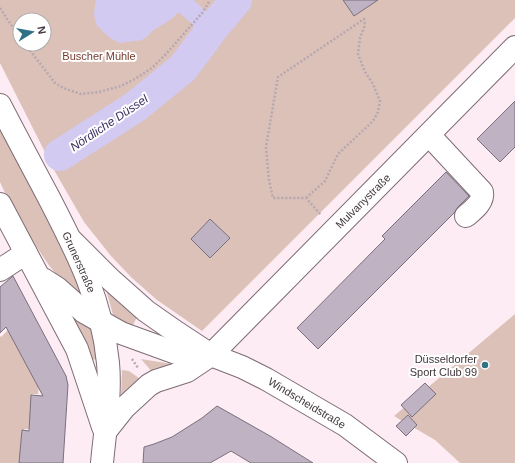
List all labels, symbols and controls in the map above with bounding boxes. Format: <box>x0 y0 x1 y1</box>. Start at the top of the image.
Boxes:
north arrow <box>12 12 52 52</box>
text: N <box>35 25 48 35</box>
park label: Buscher Mühle <box>62 50 136 62</box>
water label: Nördliche Düssel <box>67 92 151 154</box>
street label: Mulvanystraße <box>333 171 393 231</box>
street label: Grunerstraße <box>60 230 98 294</box>
place label: Düsseldorfer Sport Club 99 <box>410 353 477 378</box>
marker: Düsseldorfer Sport Club 99 <box>480 360 490 370</box>
street label: Windscheidstraße <box>266 375 348 431</box>

